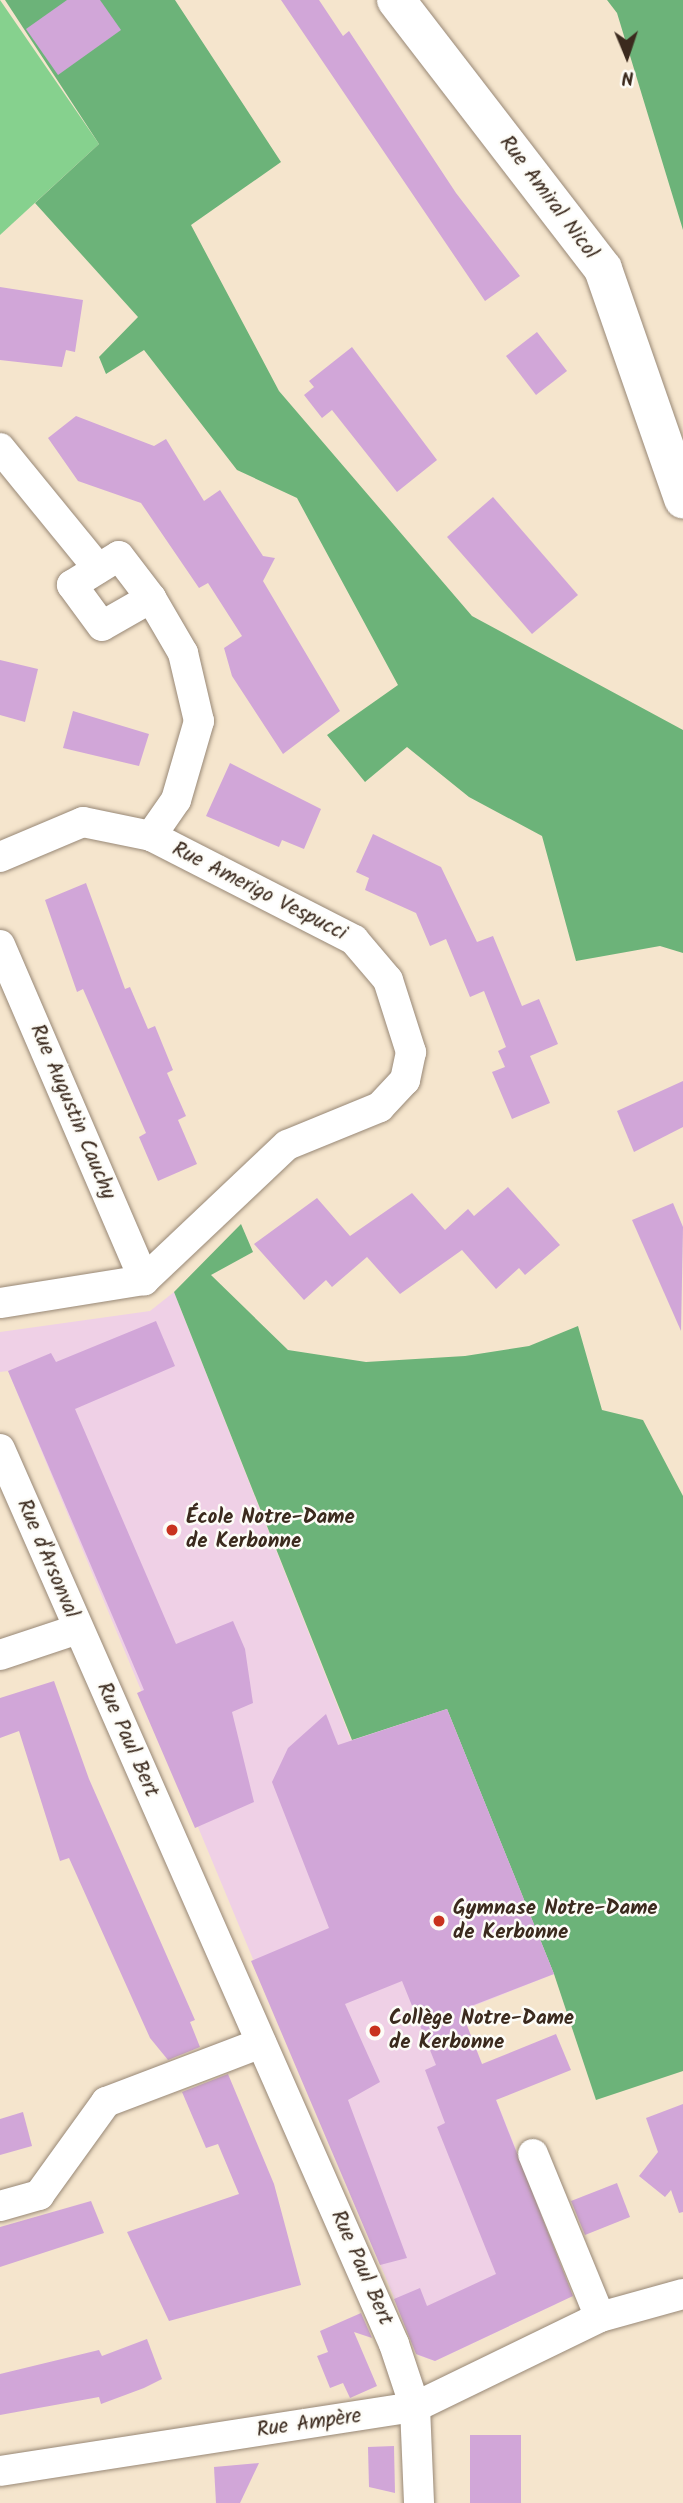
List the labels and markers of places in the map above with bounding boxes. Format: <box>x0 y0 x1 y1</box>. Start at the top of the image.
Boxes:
place label: École Notre-Dame de Kerbonne <box>186 1505 355 1555</box>
marker: École Notre-Dame de Kerbonne <box>164 1522 180 1538</box>
place label: Gymnase Notre-Dame de Kerbonne <box>453 1896 658 1946</box>
marker: Gymnase Notre-Dame de Kerbonne <box>431 1913 447 1929</box>
place label: Collège Notre-Dame de Kerbonne <box>389 2006 574 2056</box>
marker: Collège Notre-Dame de Kerbonne <box>367 2023 383 2039</box>

